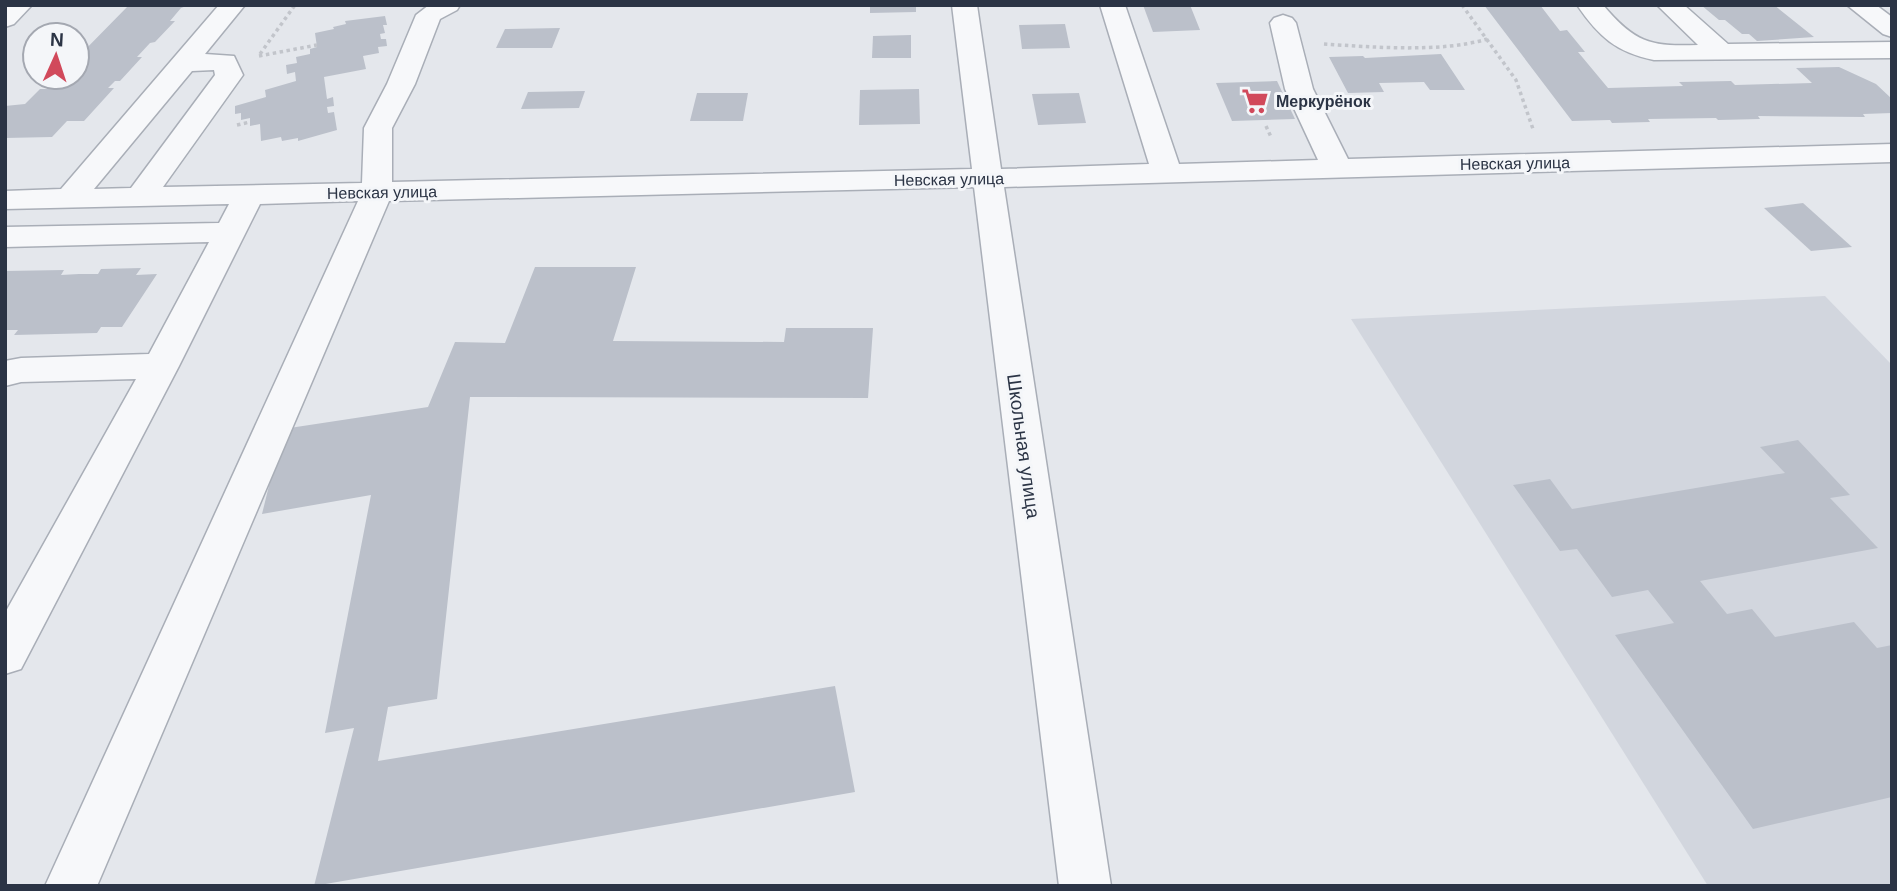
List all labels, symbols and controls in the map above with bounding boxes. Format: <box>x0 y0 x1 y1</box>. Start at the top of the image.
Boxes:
north arrow <box>21 21 91 91</box>
text: N <box>49 29 64 50</box>
supermarket icon: Меркурёнок <box>1240 86 1270 116</box>
place label: Меркурёнок <box>1276 93 1372 110</box>
street label: Невская улица <box>1460 154 1570 173</box>
street label: Невская улица <box>894 170 1004 189</box>
street label: Невская улица <box>327 183 437 202</box>
street label: Школьная улица <box>1003 372 1044 520</box>

